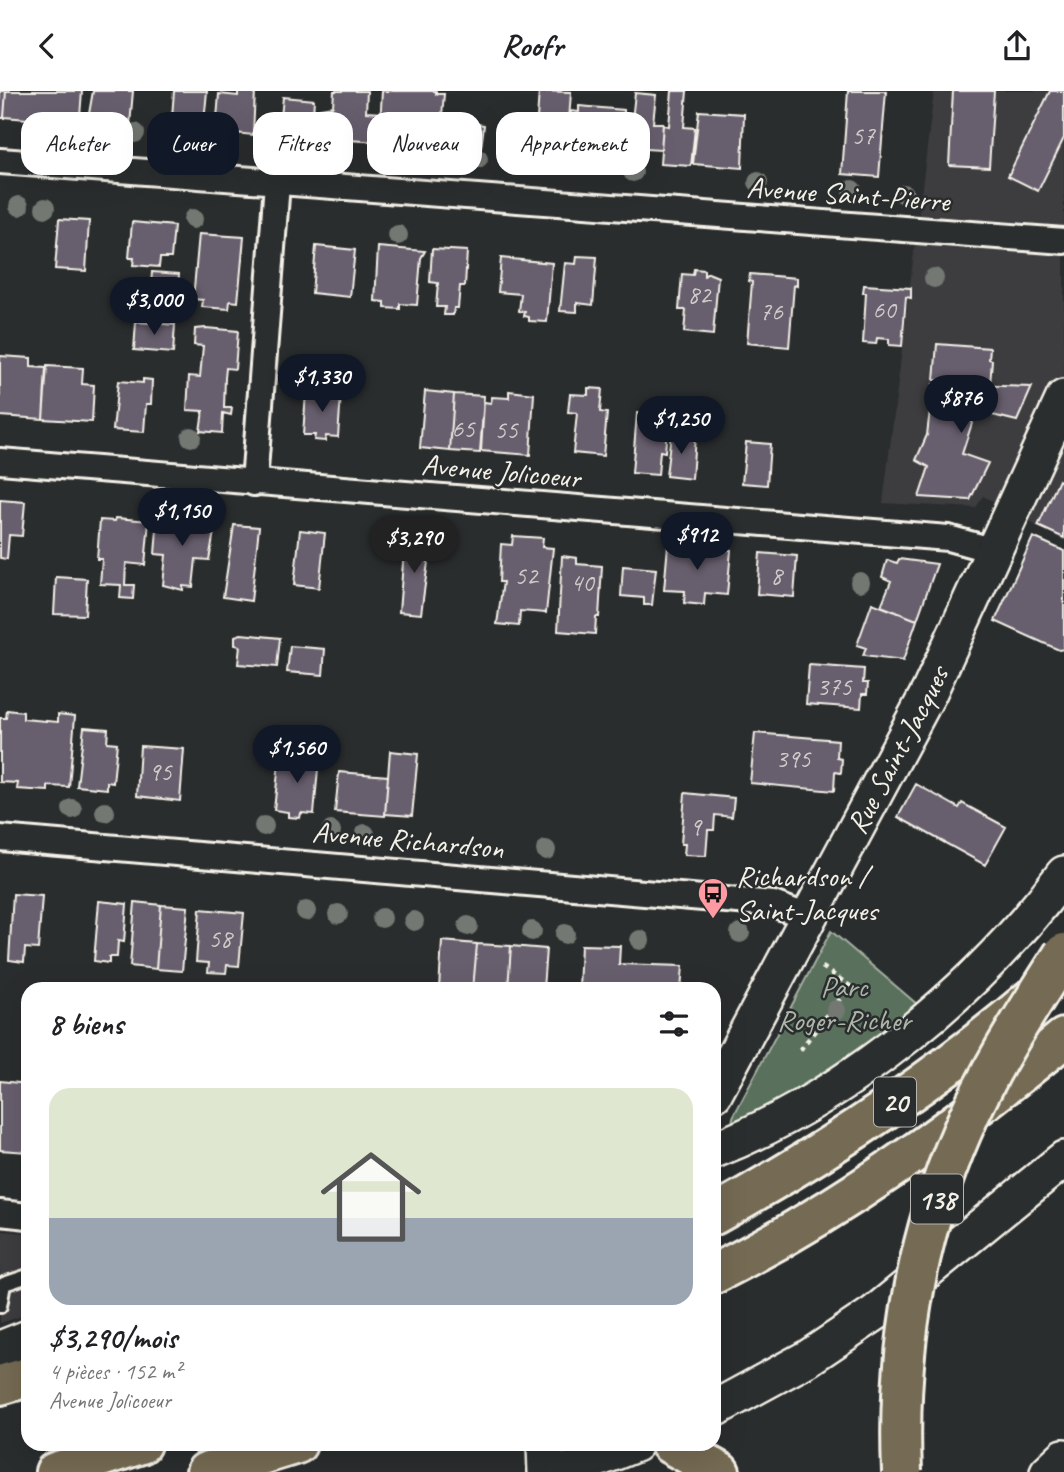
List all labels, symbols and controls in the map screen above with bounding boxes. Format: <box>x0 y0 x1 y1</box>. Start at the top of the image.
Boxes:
text: Roofr <box>501 25 563 66</box>
icon: back <box>28 27 66 65</box>
icon: share <box>998 27 1036 65</box>
chip: Acheter <box>21 112 133 175</box>
chip: Louer <box>147 112 239 175</box>
chip: Filtres <box>253 112 353 175</box>
chip: Nouveau <box>367 112 482 175</box>
chip: Appartement <box>496 112 650 175</box>
house number: 57 <box>851 119 876 152</box>
street label: Avenue Saint-Pierre <box>745 168 953 220</box>
pin: $3,000 <box>97 278 211 337</box>
house number: 82 <box>687 278 713 311</box>
text: $3,000 <box>126 285 182 314</box>
house number: 60 <box>872 293 898 326</box>
house number: 76 <box>759 295 784 328</box>
pin: $1,330 <box>265 355 379 414</box>
text: $1,330 <box>294 362 350 391</box>
pin: $876 <box>920 375 1002 435</box>
text: $876 <box>940 383 982 412</box>
pin: $1,250 <box>624 397 738 456</box>
text: $1,250 <box>653 404 709 433</box>
house number: 65 <box>451 412 476 445</box>
house number: 55 <box>494 413 519 446</box>
street label: Avenue Jolicoeur <box>420 445 584 497</box>
pin: $1,150 <box>125 489 239 548</box>
text: $1,150 <box>154 496 210 525</box>
pin: $912 <box>656 512 738 572</box>
pin: $3,290 <box>357 515 471 575</box>
text: $912 <box>676 520 718 549</box>
text: $3,290 <box>386 523 442 552</box>
house number: 52 <box>514 559 540 592</box>
house number: 8 <box>770 559 784 592</box>
house number: 40 <box>570 566 596 599</box>
street label: Rue Saint-Jacques <box>838 658 958 840</box>
house number: 375 <box>816 670 853 703</box>
pin: $1,560 <box>240 725 354 785</box>
text: $1,560 <box>269 733 325 762</box>
house number: 395 <box>775 742 812 775</box>
house number: 95 <box>148 755 173 788</box>
house number: 9 <box>689 810 703 843</box>
street label: Avenue Richardson <box>311 813 506 867</box>
place label: Richardson / Saint-Jacques <box>736 857 880 929</box>
bus stop icon: Richardson / Saint-Jacques <box>696 876 730 920</box>
house number: 58 <box>208 922 234 955</box>
park label: Parc Roger-Richer <box>777 967 913 1039</box>
text: 8 biens <box>49 1005 123 1043</box>
icon: filters <box>655 1005 693 1043</box>
road number: 20 <box>874 1077 916 1127</box>
icon: home <box>308 1134 434 1260</box>
road number: 138 <box>911 1175 963 1223</box>
text: $3,290/mois <box>49 1319 177 1357</box>
text: 4 pièces · 152 m² <box>49 1357 181 1386</box>
text: Avenue Jolicoeur <box>49 1386 171 1415</box>

